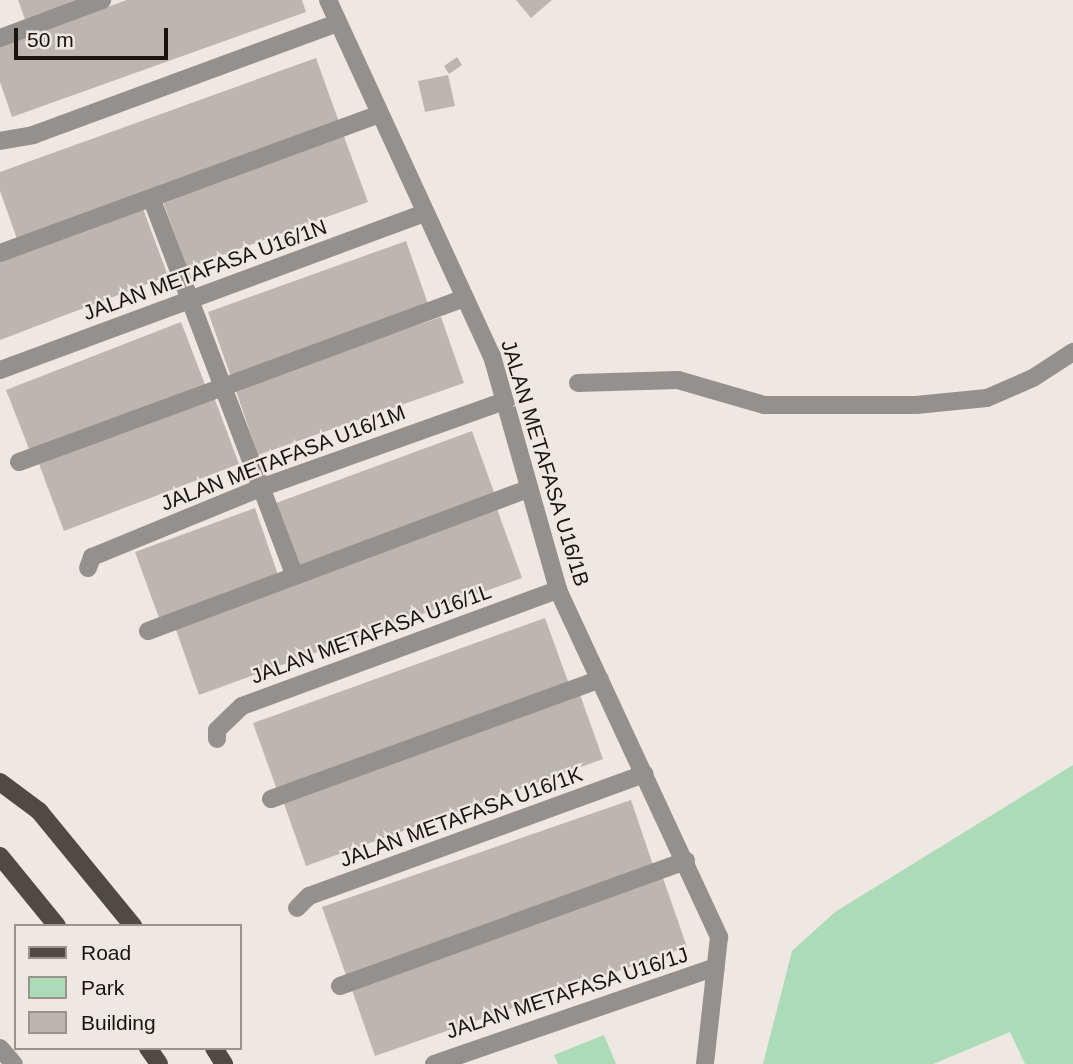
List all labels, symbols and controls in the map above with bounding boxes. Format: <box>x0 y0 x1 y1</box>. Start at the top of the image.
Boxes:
scale bar <box>18 14 172 58</box>
text: 50 m <box>27 28 74 51</box>
street label: JALAN METAFASA U16/1N <box>79 214 331 326</box>
street label: JALAN METAFASA U16/1B <box>495 336 595 590</box>
street label: JALAN METAFASA U16/1M <box>157 399 409 517</box>
street label: JALAN METAFASA U16/1L <box>247 579 495 689</box>
street label: JALAN METAFASA U16/1K <box>336 761 586 873</box>
legend <box>14 924 242 1050</box>
text: Road <box>81 941 131 964</box>
street label: JALAN METAFASA U16/1J <box>442 942 692 1044</box>
text: Park <box>81 976 124 999</box>
text: Building <box>81 1011 156 1034</box>

